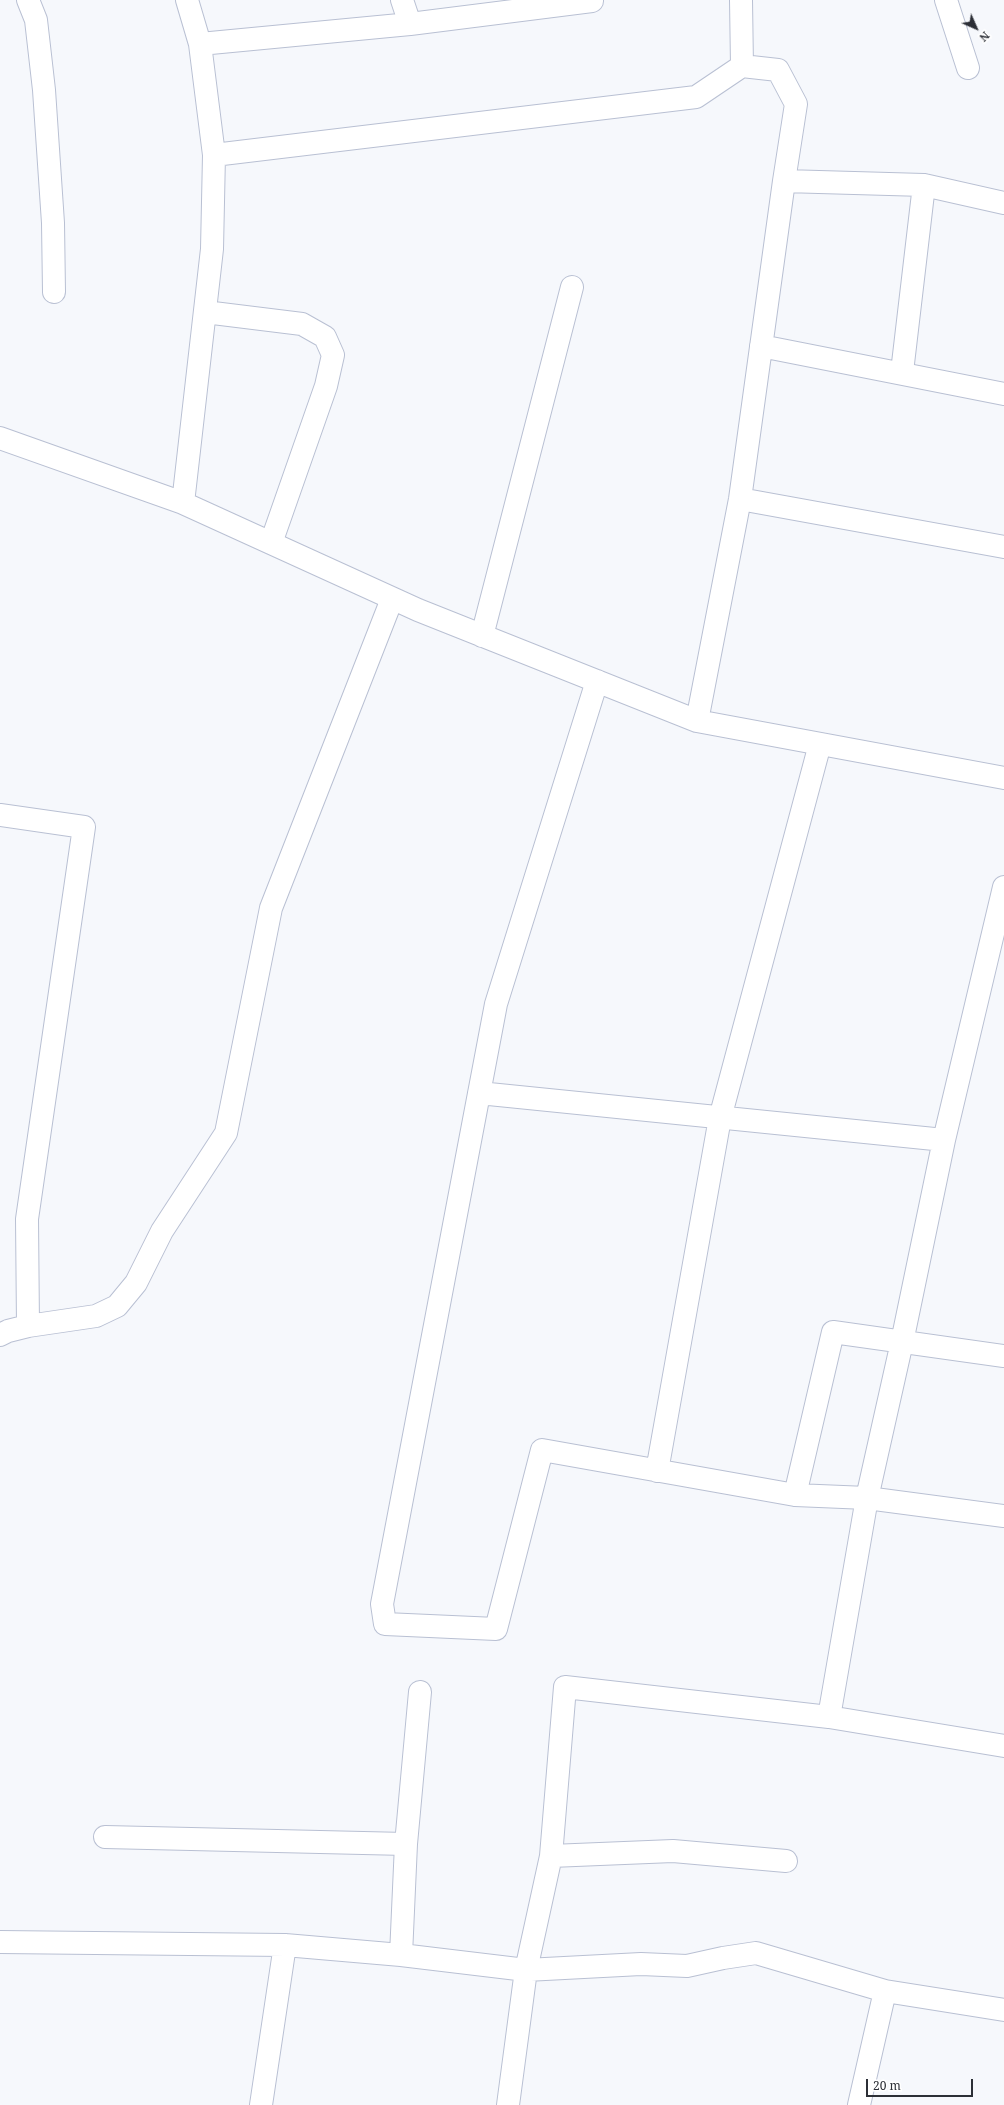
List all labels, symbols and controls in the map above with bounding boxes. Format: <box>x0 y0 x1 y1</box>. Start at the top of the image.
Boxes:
north arrow <box>956 8 996 48</box>
text: N <box>976 28 993 45</box>
scale bar <box>868 2071 975 2097</box>
text: 20 m <box>873 2077 901 2094</box>

